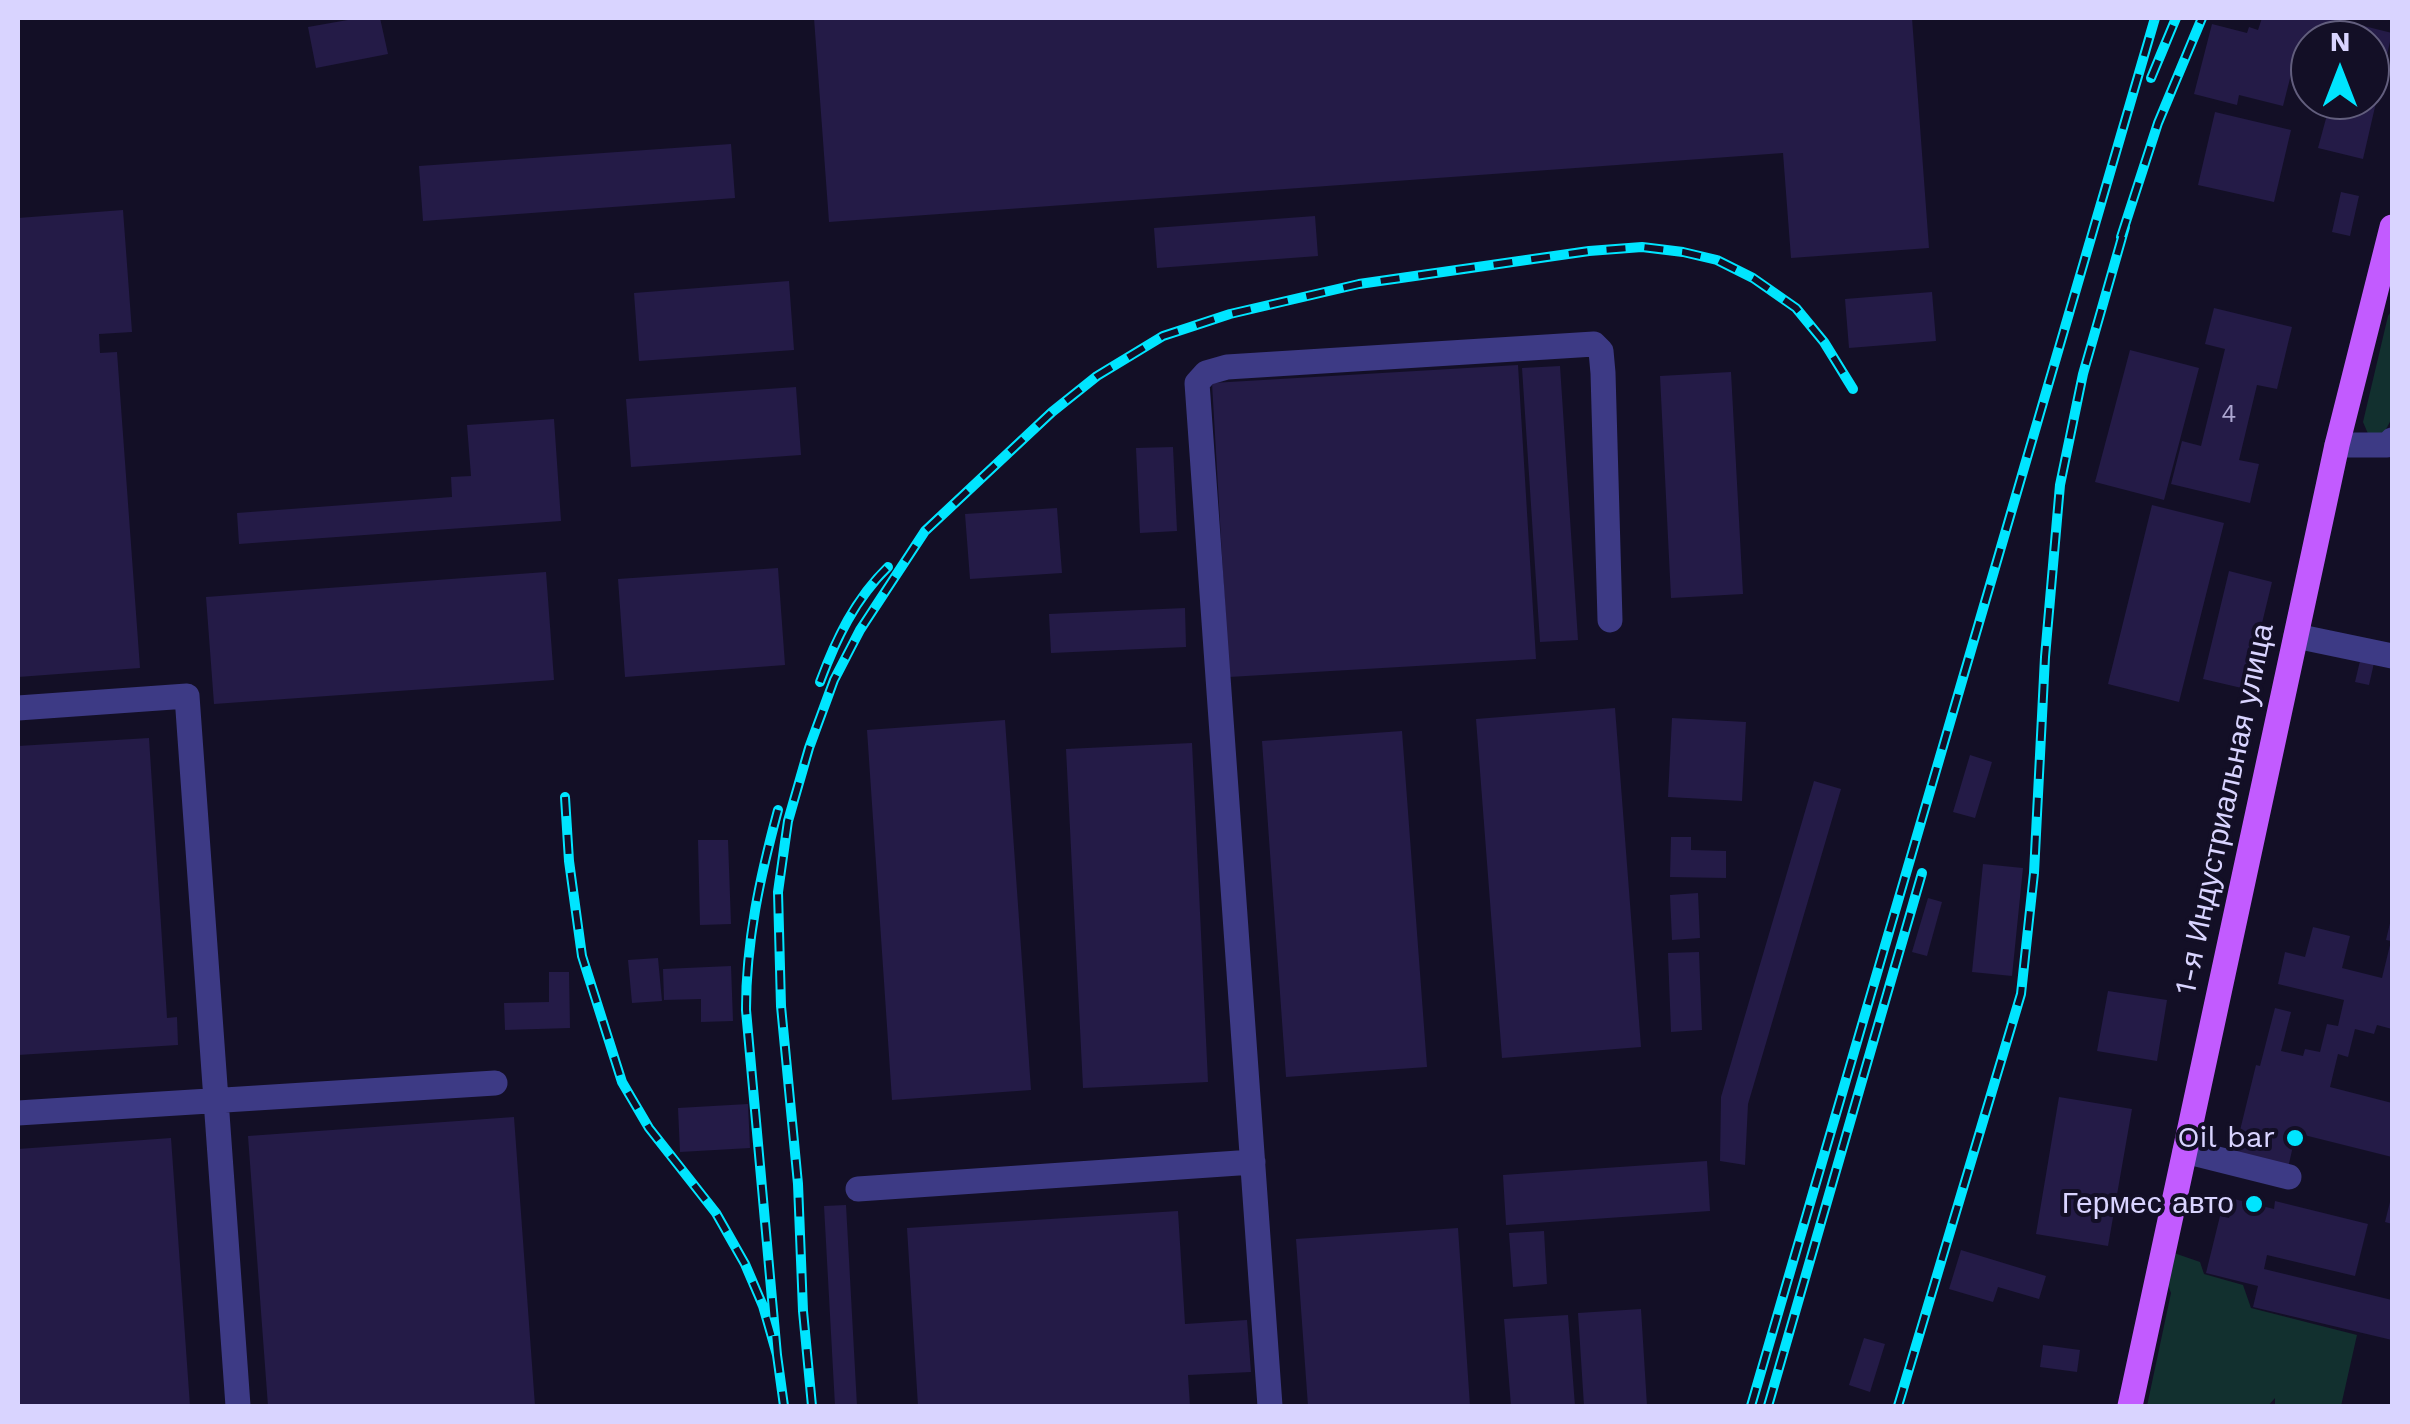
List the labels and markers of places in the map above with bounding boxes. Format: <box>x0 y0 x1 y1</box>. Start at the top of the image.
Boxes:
place label: Oil bar <box>2177 1120 2275 1156</box>
marker: Oil bar <box>2284 1127 2306 1149</box>
place label: Гермес авто <box>2062 1186 2234 1222</box>
marker: Гермес авто <box>2243 1193 2265 1215</box>

